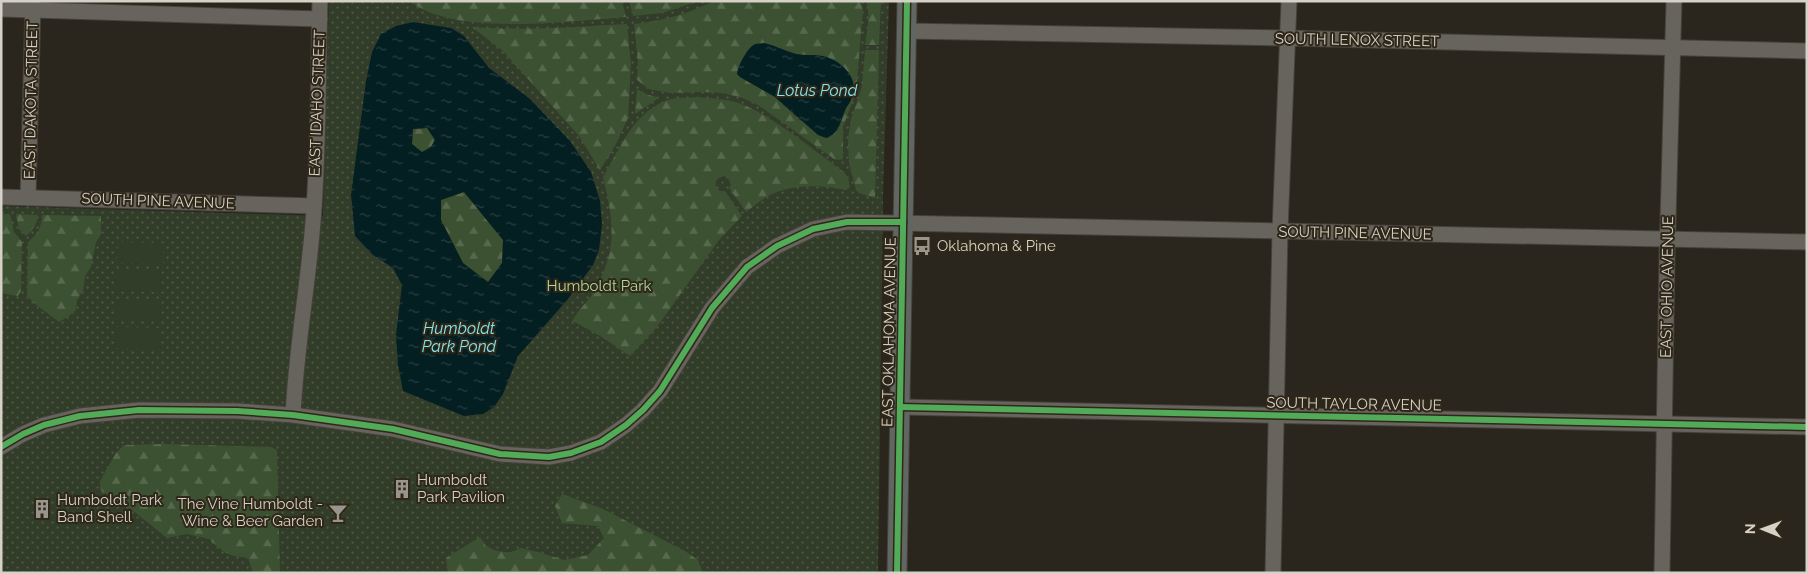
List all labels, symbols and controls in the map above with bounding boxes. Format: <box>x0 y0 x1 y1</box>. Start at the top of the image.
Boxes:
street label: EAST DAKOTA STREET <box>21 21 41 179</box>
street label: EAST IDAHO STREET <box>305 29 329 177</box>
street label: SOUTH LENOX STREET <box>1275 30 1439 50</box>
water label: Lotus Pond <box>777 81 858 100</box>
street label: SOUTH PINE AVENUE <box>81 189 235 213</box>
street label: EAST OHIO AVENUE <box>1657 216 1677 358</box>
street label: SOUTH PINE AVENUE <box>1278 223 1432 243</box>
bus stop icon: Oklahoma & Pine <box>911 235 933 257</box>
street label: EAST OKLAHOMA AVENUE <box>878 237 900 427</box>
place label: Oklahoma & Pine <box>937 237 1056 255</box>
park label: Humboldt Park <box>547 277 651 295</box>
water label: Humboldt Park Pond <box>422 319 497 356</box>
street label: SOUTH TAYLOR AVENUE <box>1266 393 1442 415</box>
place label: Humboldt Park Pavilion <box>417 471 505 506</box>
building icon: Humboldt Park Pavilion <box>391 478 413 500</box>
place label: Humboldt Park Band Shell <box>57 491 162 526</box>
place label: The Vine Humboldt - Wine & Beer Garden <box>178 495 323 530</box>
building icon: Humboldt Park Band Shell <box>31 498 53 520</box>
bar icon: The Vine Humboldt - Wine & Beer Garden <box>327 502 349 524</box>
north arrow <box>1738 504 1788 554</box>
text: N <box>1742 523 1758 534</box>

